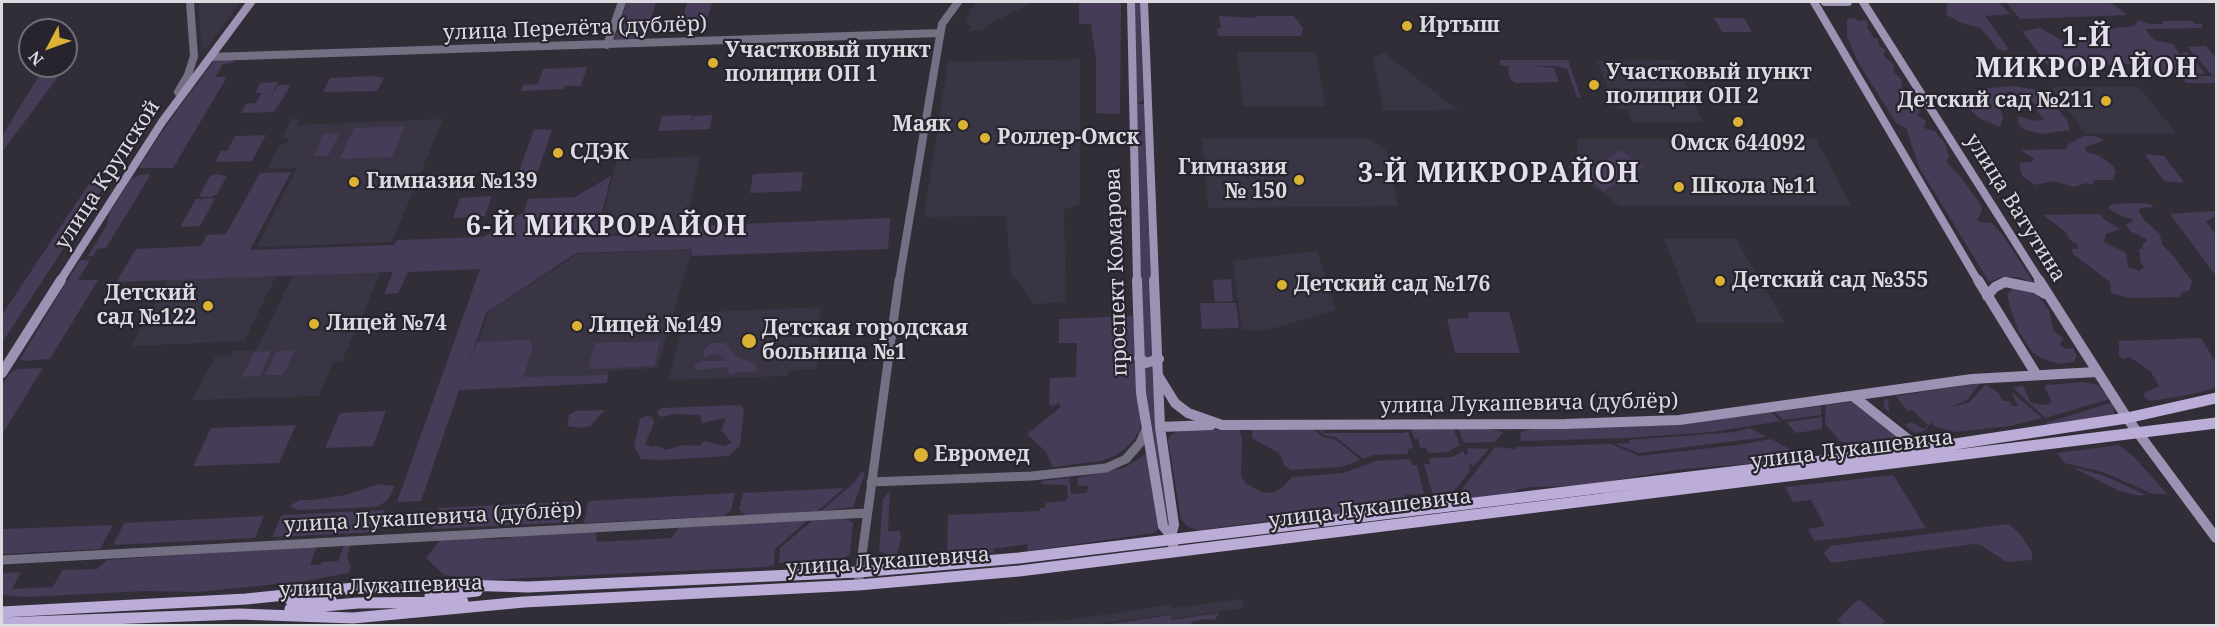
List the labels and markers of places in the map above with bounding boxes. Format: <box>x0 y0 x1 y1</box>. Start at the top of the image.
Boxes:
place label: Иртыш <box>1419 13 1500 39</box>
marker: Иртыш <box>1400 19 1414 33</box>
place label: Участковый пункт полиции ОП 1 <box>725 38 931 88</box>
marker: Участковый пункт полиции ОП 1 <box>706 56 720 70</box>
place label: Участковый пункт полиции ОП 2 <box>1606 60 1812 110</box>
marker: Участковый пункт полиции ОП 2 <box>1587 78 1601 92</box>
place label: Детский сад №211 <box>1898 88 2094 114</box>
marker: Детский сад №211 <box>2099 94 2113 108</box>
place label: Маяк <box>892 112 951 138</box>
marker: Омск 644092 <box>1731 115 1745 129</box>
marker: Маяк <box>956 118 970 132</box>
place label: Роллер-Омск <box>997 125 1139 151</box>
marker: Роллер-Омск <box>978 131 992 145</box>
place label: Омск 644092 <box>1671 131 1805 157</box>
place label: СДЭК <box>570 140 629 166</box>
marker: СДЭК <box>551 146 565 160</box>
place label: Гимназия № 150 <box>1178 155 1287 205</box>
place label: Гимназия №139 <box>366 169 538 195</box>
marker: Гимназия № 150 <box>1292 173 1306 187</box>
place label: Школа №11 <box>1691 174 1817 200</box>
marker: Гимназия №139 <box>347 175 361 189</box>
marker: Школа №11 <box>1672 180 1686 194</box>
place label: Детский сад №355 <box>1732 268 1928 294</box>
place label: Детский сад №176 <box>1294 272 1490 298</box>
marker: Детский сад №355 <box>1713 274 1727 288</box>
marker: Детский сад №176 <box>1275 278 1289 292</box>
place label: Детский сад №122 <box>97 281 196 331</box>
marker: Детский сад №122 <box>201 299 215 313</box>
place label: Лицей №74 <box>326 311 447 337</box>
place label: Лицей №149 <box>589 313 722 339</box>
place label: Детская городская больница №1 <box>762 316 968 366</box>
marker: Лицей №74 <box>307 317 321 331</box>
marker: Лицей №149 <box>570 319 584 333</box>
marker: Детская городская больница №1 <box>740 332 758 350</box>
place label: Евромед <box>934 442 1030 468</box>
marker: Евромед <box>912 446 930 464</box>

